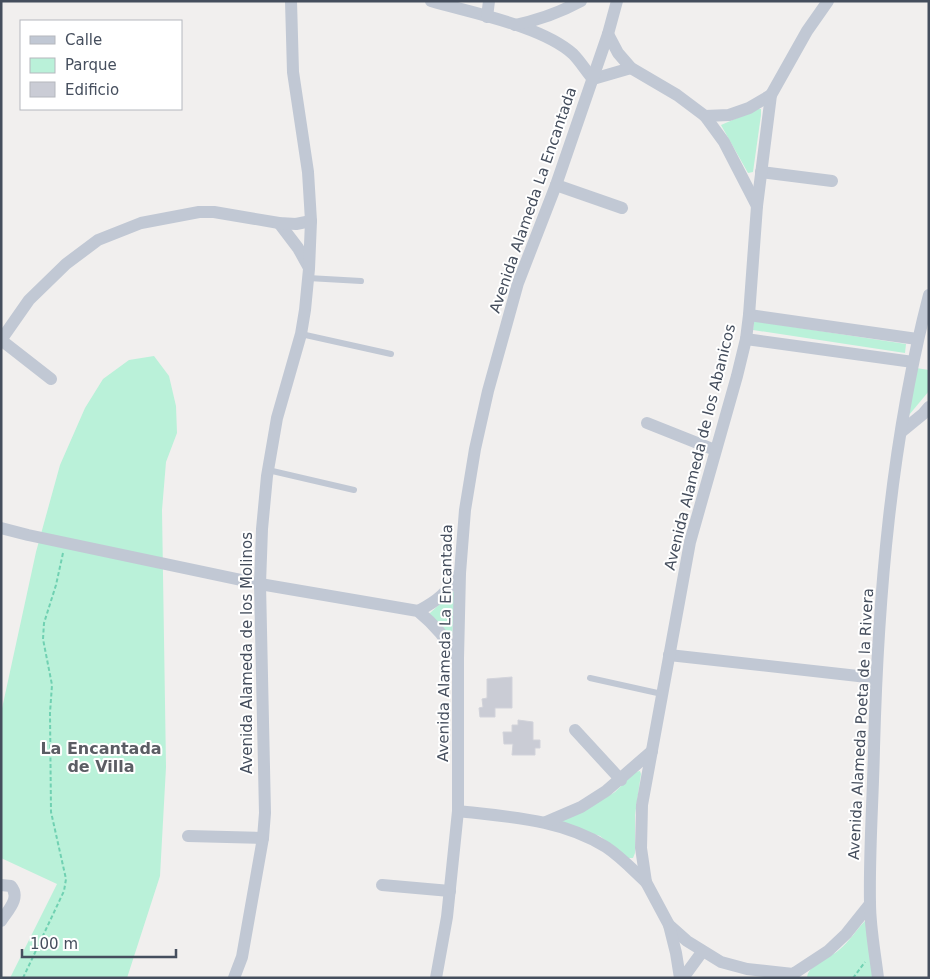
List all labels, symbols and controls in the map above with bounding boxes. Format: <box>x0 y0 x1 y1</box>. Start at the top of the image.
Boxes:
legend <box>20 20 182 110</box>
text: Calle <box>65 31 102 49</box>
text: Parque <box>65 56 117 74</box>
text: Edificio <box>65 81 119 99</box>
street label: Avenida Alameda La Encantada <box>486 85 580 315</box>
street label: Avenida Alameda de los Abanicos <box>661 322 739 572</box>
street label: Avenida Alameda La Encantada <box>434 524 456 762</box>
street label: Avenida Alameda de los Molinos <box>238 532 256 774</box>
street label: Avenida Alameda Poeta de la Rivera <box>845 588 877 860</box>
district label: La Encantada de Villa <box>40 739 162 776</box>
scale bar <box>22 926 176 958</box>
text: 100 m <box>30 935 78 953</box>

